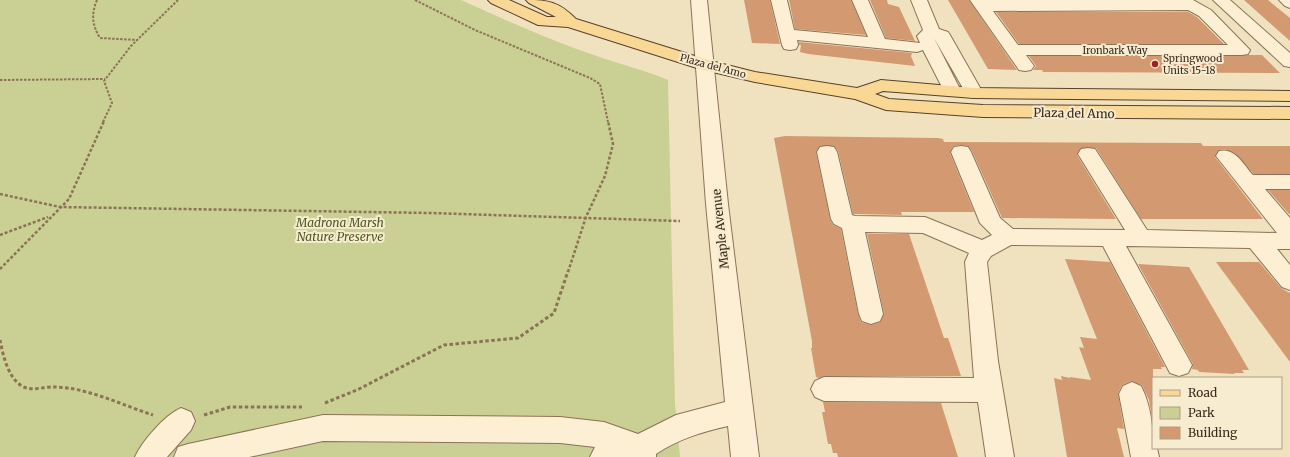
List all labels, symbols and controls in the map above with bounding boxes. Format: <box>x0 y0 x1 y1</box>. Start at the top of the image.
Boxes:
street label: Ironbark Way <box>1082 44 1148 57</box>
street label: Plaza del Amo <box>679 51 748 81</box>
place label: Springwood Units 15-18 <box>1163 52 1222 77</box>
marker: Springwood Units 15-18 <box>1150 59 1160 69</box>
street label: Plaza del Amo <box>1033 105 1115 121</box>
street label: Maple Avenue <box>708 188 732 270</box>
park label: Madrona Marsh Nature Preserve <box>295 215 384 244</box>
legend <box>1152 377 1282 449</box>
text: Road <box>1188 385 1217 400</box>
text: Park <box>1188 405 1215 420</box>
text: Building <box>1188 425 1238 440</box>

